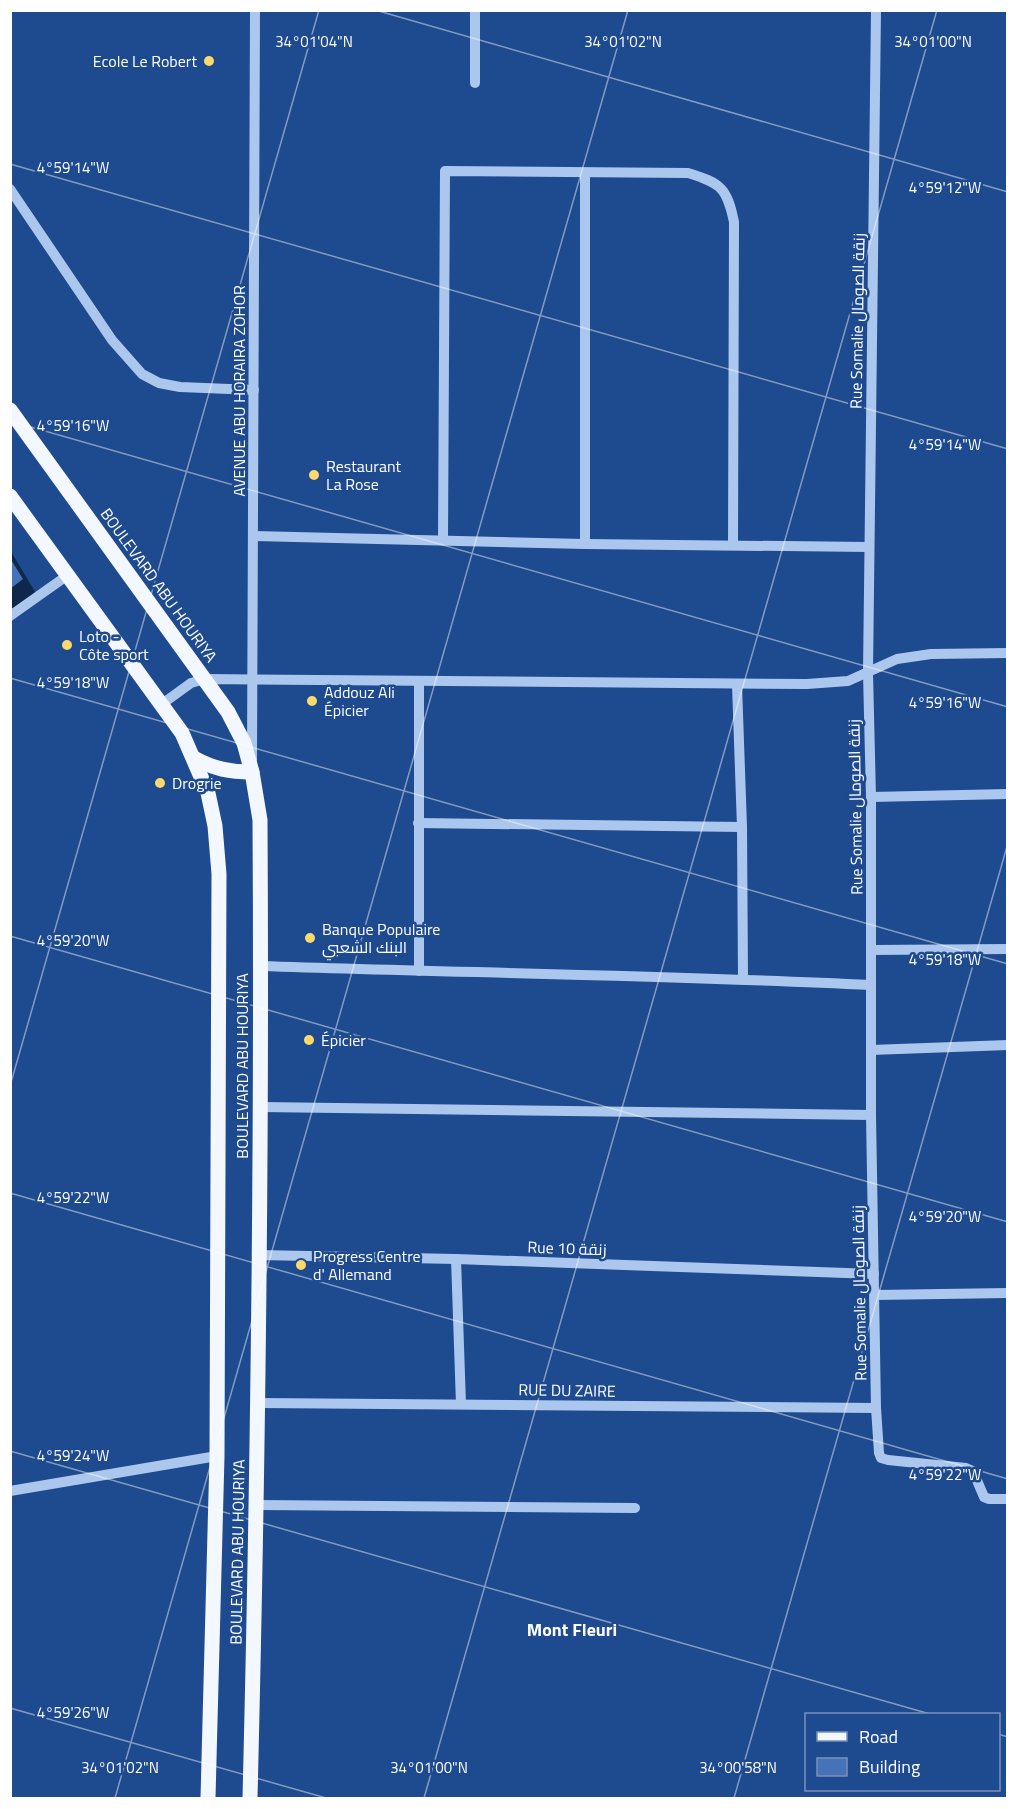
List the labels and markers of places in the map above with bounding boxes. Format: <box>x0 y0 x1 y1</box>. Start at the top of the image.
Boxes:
place label: Ecole Le Robert <box>93 49 197 73</box>
marker: Ecole Le Robert <box>202 54 216 68</box>
place label: Restaurant La Rose <box>326 454 401 496</box>
marker: Restaurant La Rose <box>307 468 321 482</box>
place label: Loto - Côte sport <box>79 624 149 666</box>
marker: Loto - Côte sport <box>60 638 74 652</box>
place label: Addouz Ali Épicier <box>324 680 395 722</box>
marker: Addouz Ali Épicier <box>305 694 319 708</box>
place label: Drogrie <box>172 771 222 795</box>
marker: Drogrie <box>153 776 167 790</box>
place label: Banque Populaire البنك الشعبي <box>322 917 440 961</box>
marker: Banque Populaire البنك الشعبي <box>303 931 317 945</box>
place label: Épicier <box>321 1028 366 1052</box>
marker: Épicier <box>302 1033 316 1047</box>
place label: Progress Centre d' Allemand <box>313 1244 421 1286</box>
marker: Progress Centre d' Allemand <box>294 1258 308 1272</box>

